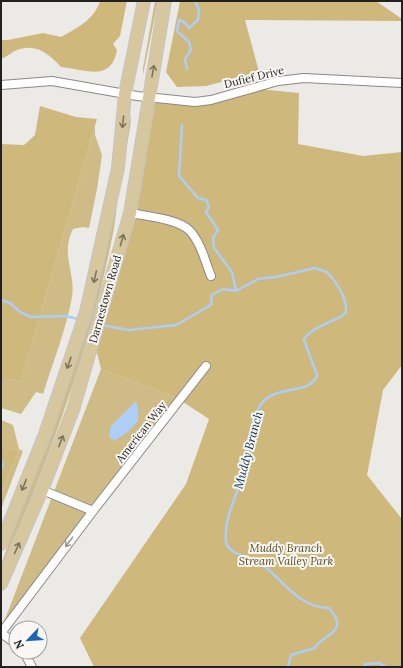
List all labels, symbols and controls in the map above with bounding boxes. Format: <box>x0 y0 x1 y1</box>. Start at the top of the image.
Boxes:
street label: Dufief Drive <box>222 63 286 91</box>
one-way arrow <box>149 65 157 78</box>
one-way arrow <box>119 115 126 128</box>
one-way arrow <box>119 234 126 247</box>
street label: Darnestown Road <box>86 253 124 345</box>
one-way arrow <box>90 270 98 283</box>
one-way arrow <box>65 357 73 369</box>
street label: American Way <box>112 399 169 466</box>
water label: Muddy Branch <box>230 409 266 491</box>
one-way arrow <box>58 434 65 447</box>
one-way arrow <box>20 479 28 491</box>
one-way arrow <box>65 537 74 548</box>
park label: Muddy Branch Stream Valley Park <box>239 541 334 568</box>
one-way arrow <box>14 543 21 555</box>
north arrow <box>8 620 48 660</box>
text: N <box>11 637 27 651</box>

